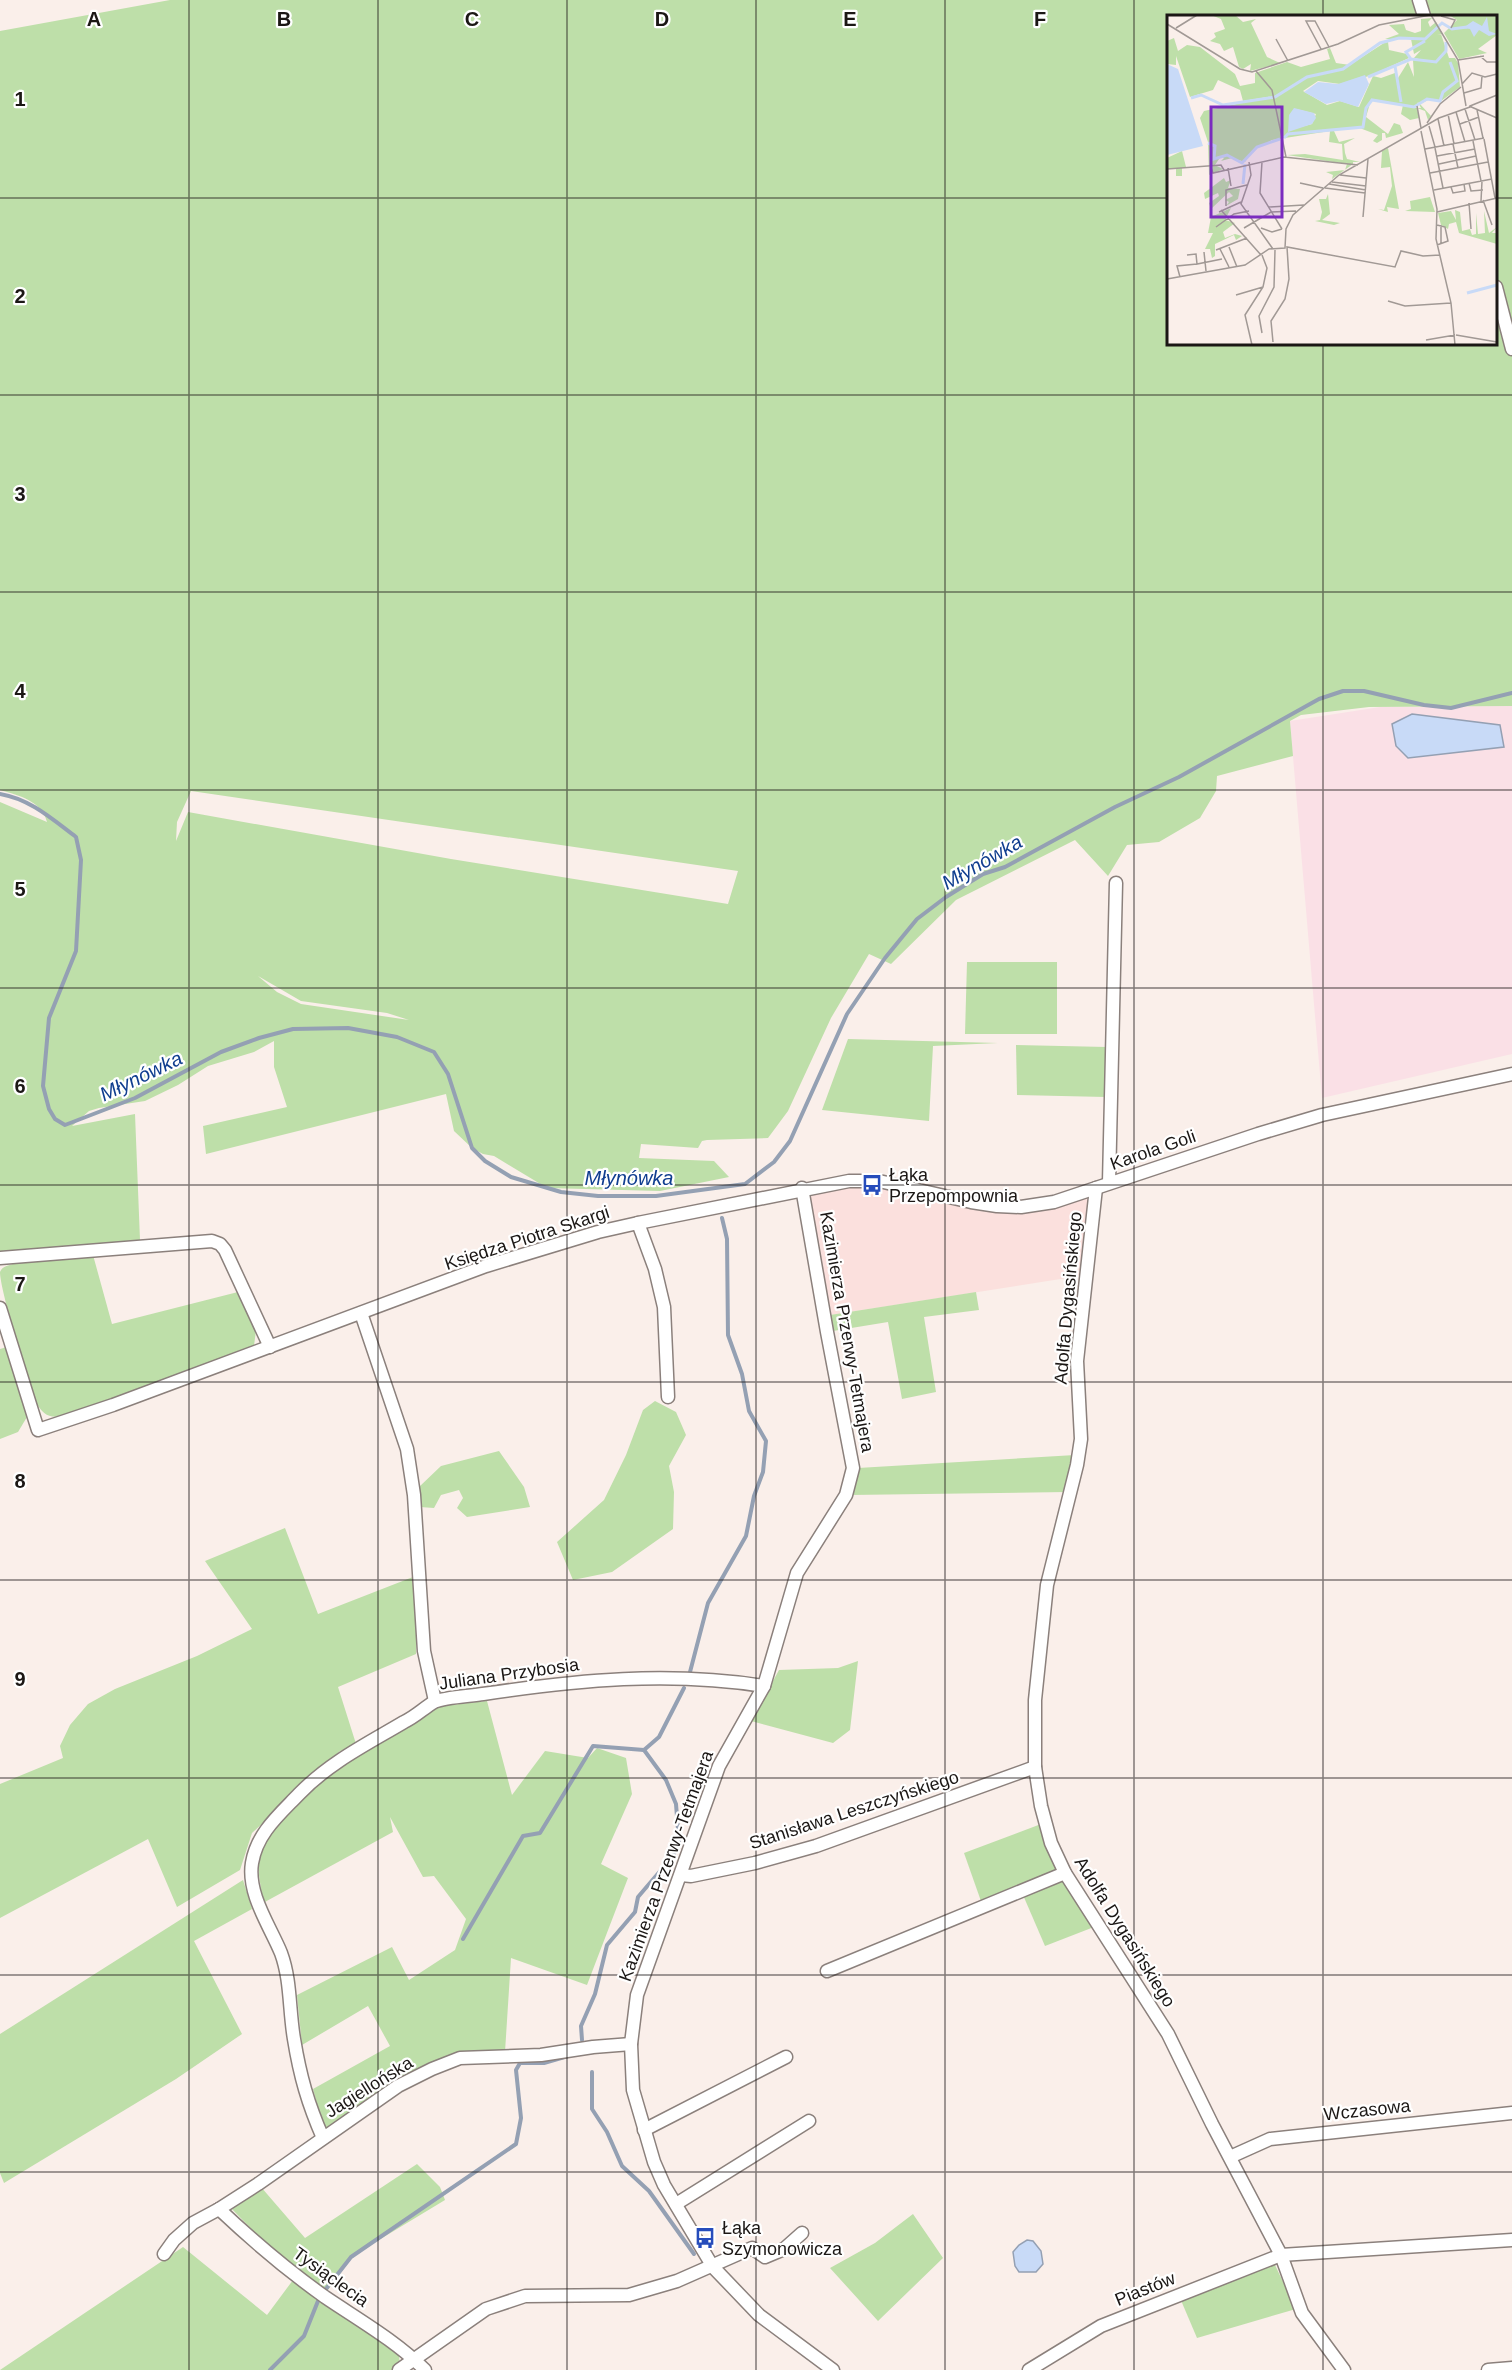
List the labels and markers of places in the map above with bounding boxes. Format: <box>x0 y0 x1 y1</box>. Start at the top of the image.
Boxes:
place label: Łąka Przepompownia <box>889 1165 1019 1206</box>
bus stop icon: Łąka Przepompownia <box>860 1173 884 1197</box>
place label: Łąka Szymonowicza <box>722 2218 843 2259</box>
bus stop icon: Łąka Szymonowicza <box>693 2226 717 2250</box>

